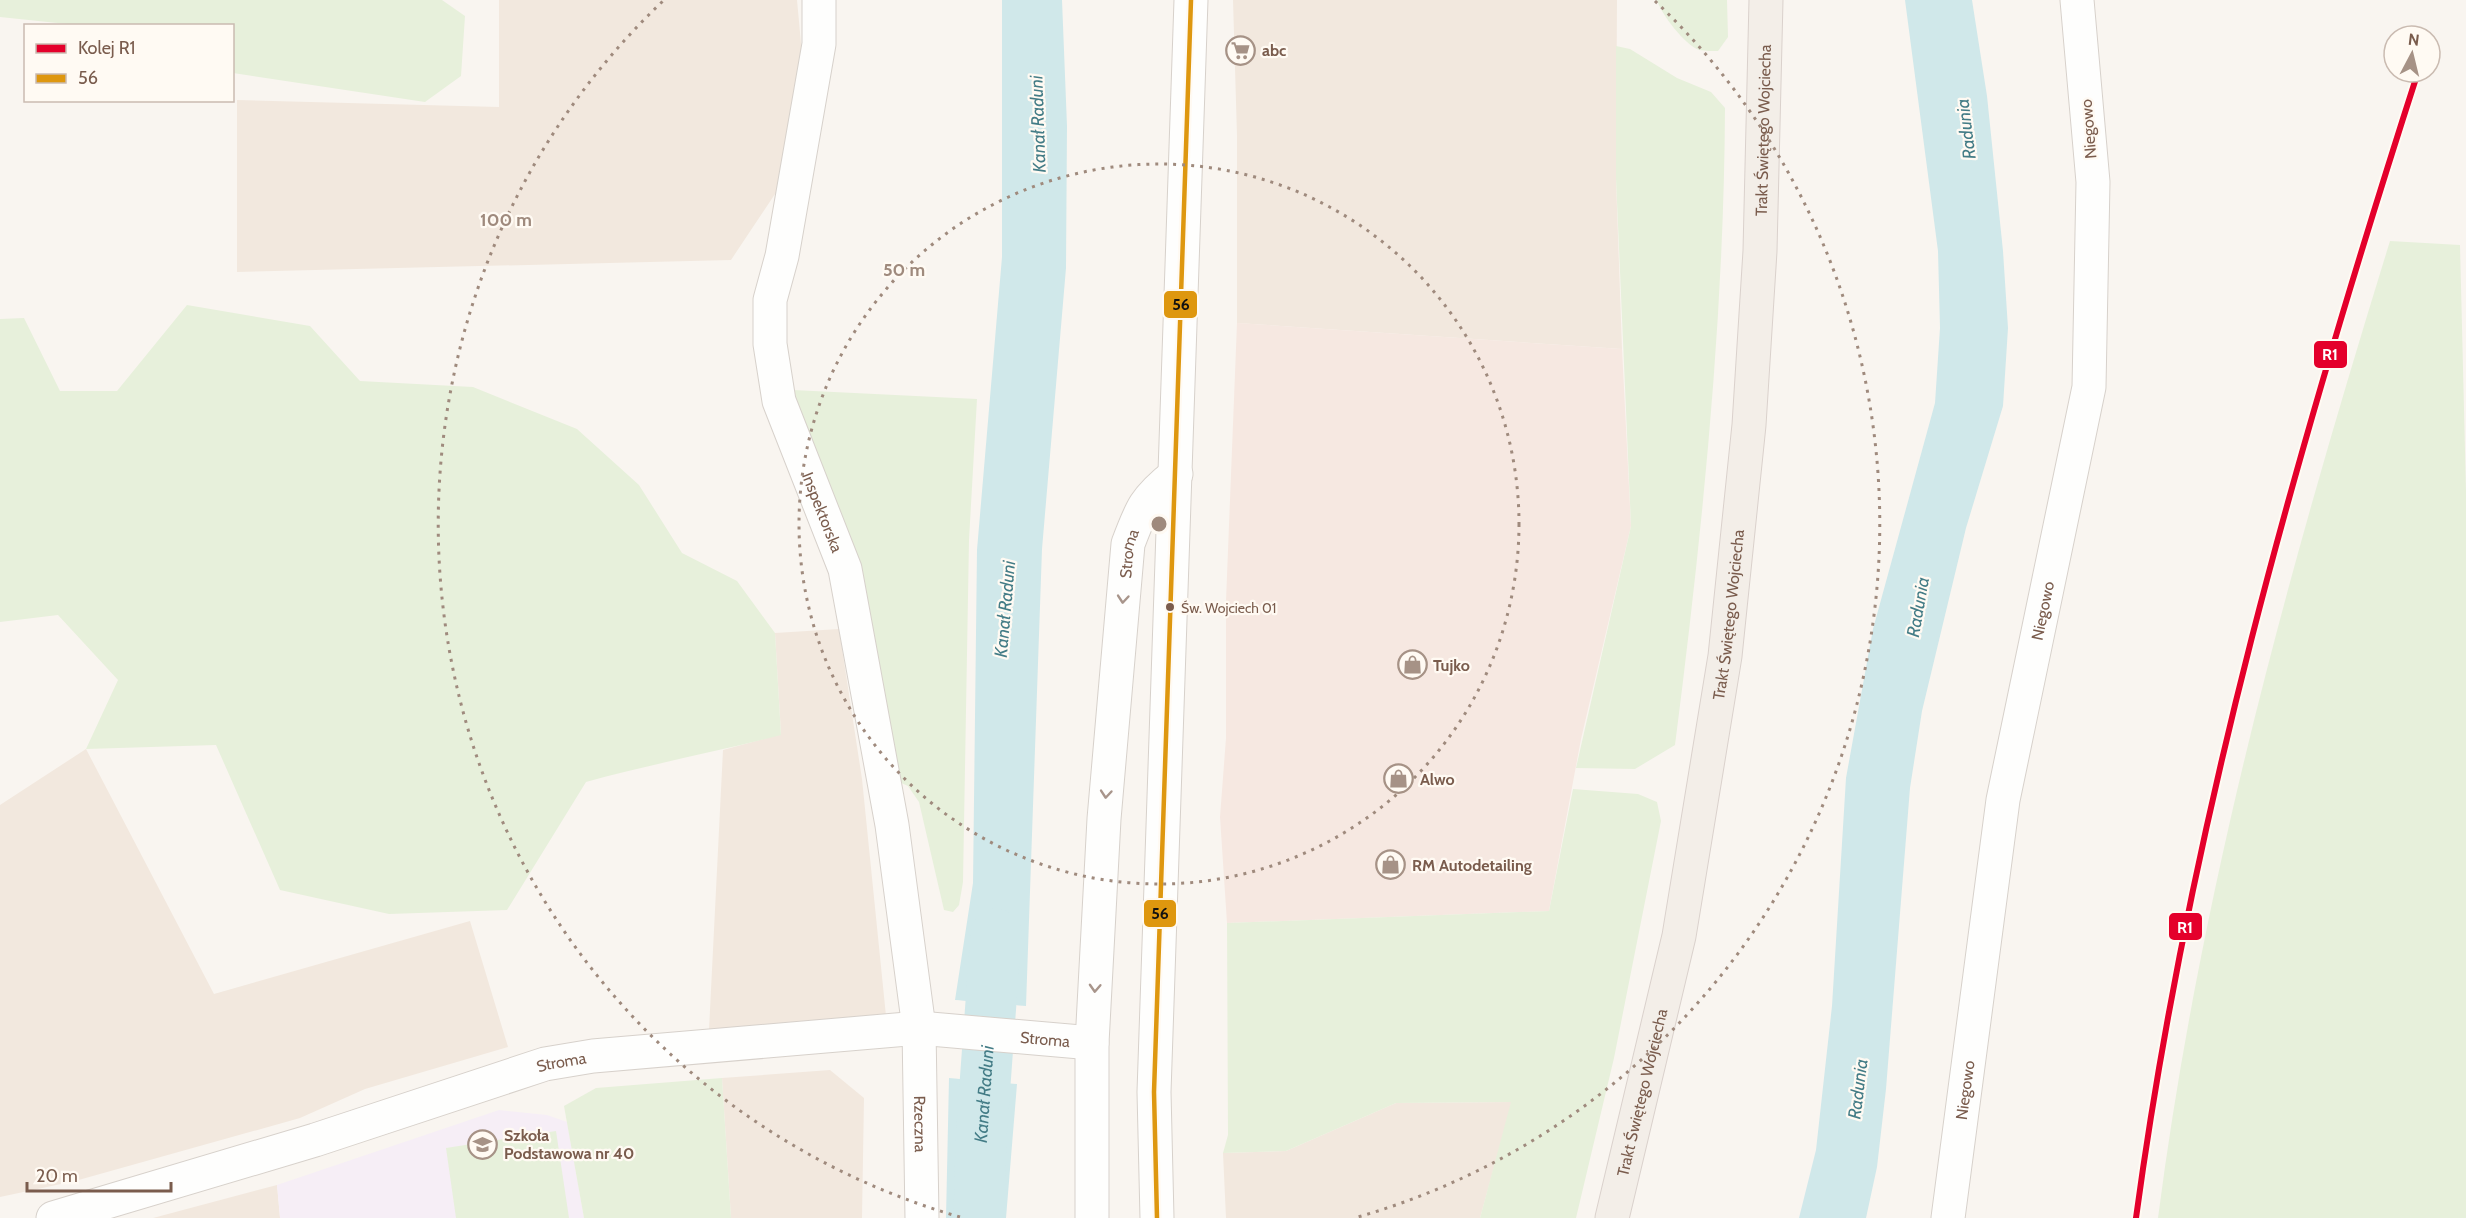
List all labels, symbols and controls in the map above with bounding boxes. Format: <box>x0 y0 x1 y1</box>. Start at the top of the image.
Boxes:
legend <box>24 24 234 102</box>
north arrow <box>2382 24 2442 84</box>
text: N <box>2407 29 2421 50</box>
supermarket icon: abc <box>1225 34 1257 66</box>
text: Kolej R1 <box>78 37 135 59</box>
place label: abc <box>1262 41 1286 60</box>
street label: Trakt Świętego Wojciecha <box>1752 44 1775 216</box>
text: 56 <box>78 67 98 89</box>
water label: Kanał Raduni <box>1025 74 1051 173</box>
water label: Radunia <box>1951 98 1981 160</box>
street label: Niegowo <box>2076 98 2101 160</box>
text: 100 m <box>480 209 532 231</box>
text: 50 m <box>883 259 925 281</box>
line badge: 56 <box>1163 290 1198 319</box>
text: 56 <box>1172 295 1190 314</box>
line badge: R1 <box>2313 340 2348 369</box>
text: R1 <box>2322 345 2338 364</box>
street label: Inspektorska <box>798 470 847 555</box>
centre of rings <box>1149 514 1169 534</box>
street label: Stroma <box>1116 526 1143 579</box>
street label: Trakt Świętego Wojciecha <box>1709 528 1748 701</box>
water label: Kanał Raduni <box>990 558 1020 658</box>
water label: Radunia <box>1902 575 1934 639</box>
street label: Niegowo <box>2028 579 2058 642</box>
one-way arrow <box>1117 595 1130 604</box>
place label: Św. Wojciech 01 <box>1181 599 1276 617</box>
marker: Św. Wojciech 01 <box>1164 601 1176 613</box>
shop icon: Tujko <box>1396 649 1428 681</box>
place label: Tujko <box>1433 656 1470 675</box>
shop icon: Alwo <box>1383 763 1415 795</box>
place label: Alwo <box>1420 770 1455 789</box>
one-way arrow <box>1100 789 1113 798</box>
shop icon: RM Autodetailing <box>1375 849 1407 881</box>
place label: RM Autodetailing <box>1412 856 1532 875</box>
line badge: 56 <box>1143 899 1177 928</box>
text: 56 <box>1151 904 1169 923</box>
line badge: R1 <box>2168 912 2203 941</box>
text: R1 <box>2177 918 2193 937</box>
one-way arrow <box>1089 984 1102 993</box>
street label: Trakt Świętego Wojciecha <box>1613 1007 1671 1178</box>
street label: Stroma <box>1019 1028 1071 1051</box>
water label: Kanał Raduni <box>970 1044 999 1144</box>
street label: Stroma <box>534 1048 588 1076</box>
water label: Radunia <box>1843 1058 1873 1120</box>
street label: Niegowo <box>1952 1059 1979 1121</box>
street label: Rzeczna <box>910 1095 930 1153</box>
place label: Szkoła Podstawowa nr 40 <box>504 1126 634 1163</box>
school or university icon: Szkoła Podstawowa nr 40 <box>467 1128 499 1160</box>
scale bar <box>27 1155 171 1193</box>
text: 20 m <box>36 1165 78 1187</box>

